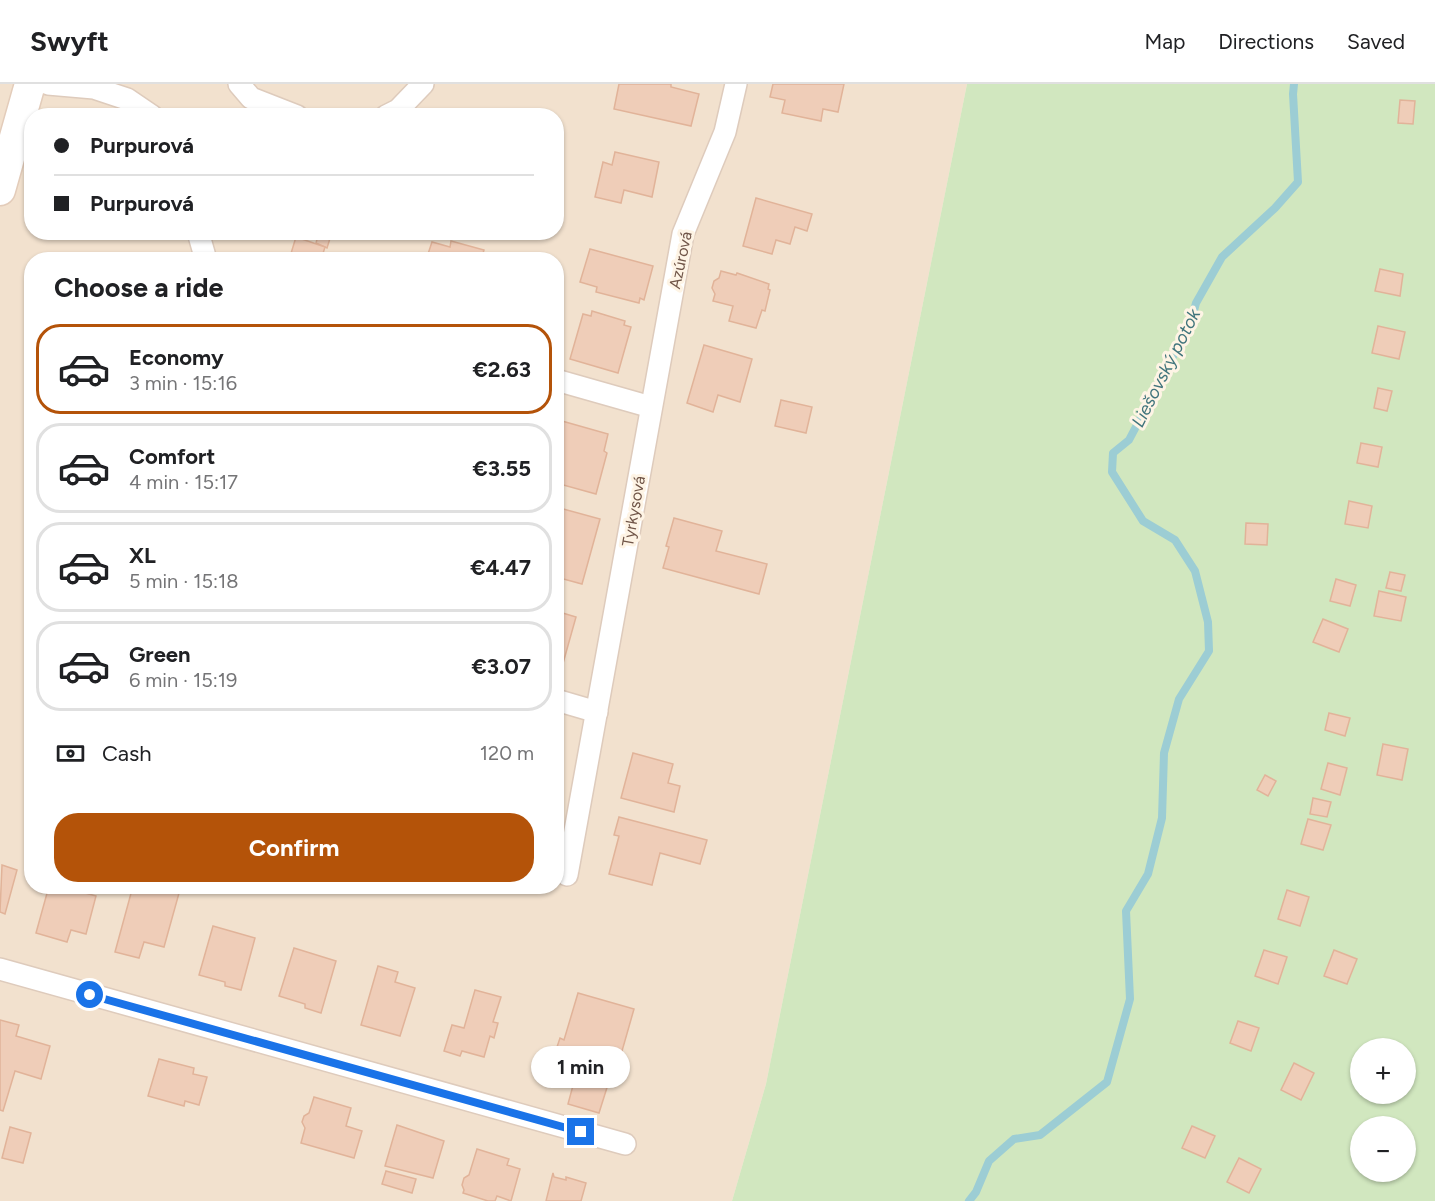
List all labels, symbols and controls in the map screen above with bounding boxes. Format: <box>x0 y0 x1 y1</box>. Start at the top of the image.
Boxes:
text: Swyft <box>30 24 109 58</box>
text: Map <box>1144 29 1185 54</box>
text: Directions <box>1218 29 1314 54</box>
text: Saved <box>1347 29 1405 54</box>
text: Purpurová <box>90 132 194 159</box>
text: Purpurová <box>90 190 194 217</box>
street label: Azúrová <box>665 230 696 291</box>
text: Choose a ride <box>54 271 223 304</box>
water label: Liešovský potok <box>1127 304 1206 431</box>
icon: car <box>57 342 111 396</box>
text: Economy <box>129 344 224 371</box>
text: €2.63 <box>473 356 531 383</box>
text: 3 min · 15:16 <box>129 371 237 395</box>
icon: car <box>57 441 111 495</box>
text: Comfort <box>129 443 215 470</box>
text: €3.55 <box>472 455 531 482</box>
text: 4 min · 15:17 <box>129 470 238 494</box>
street label: Tyrkysová <box>618 474 649 548</box>
icon: car <box>57 540 111 594</box>
text: XL <box>129 542 156 569</box>
text: €4.47 <box>470 554 531 581</box>
text: 5 min · 15:18 <box>129 569 239 593</box>
icon: car <box>57 639 111 693</box>
text: Green <box>129 641 191 668</box>
text: €3.07 <box>472 653 531 680</box>
text: 6 min · 15:19 <box>129 668 237 692</box>
icon: cash <box>54 737 87 770</box>
text: Cash <box>102 740 152 767</box>
text: 120 m <box>480 741 534 765</box>
button: Confirm <box>54 813 534 882</box>
route start <box>76 981 103 1008</box>
map controls <box>1350 1038 1416 1182</box>
button: + <box>1350 1038 1416 1104</box>
callout: 1 min <box>532 1045 630 1087</box>
text: 1 min <box>557 1055 604 1079</box>
button: − <box>1350 1116 1416 1182</box>
route end <box>567 1118 594 1145</box>

